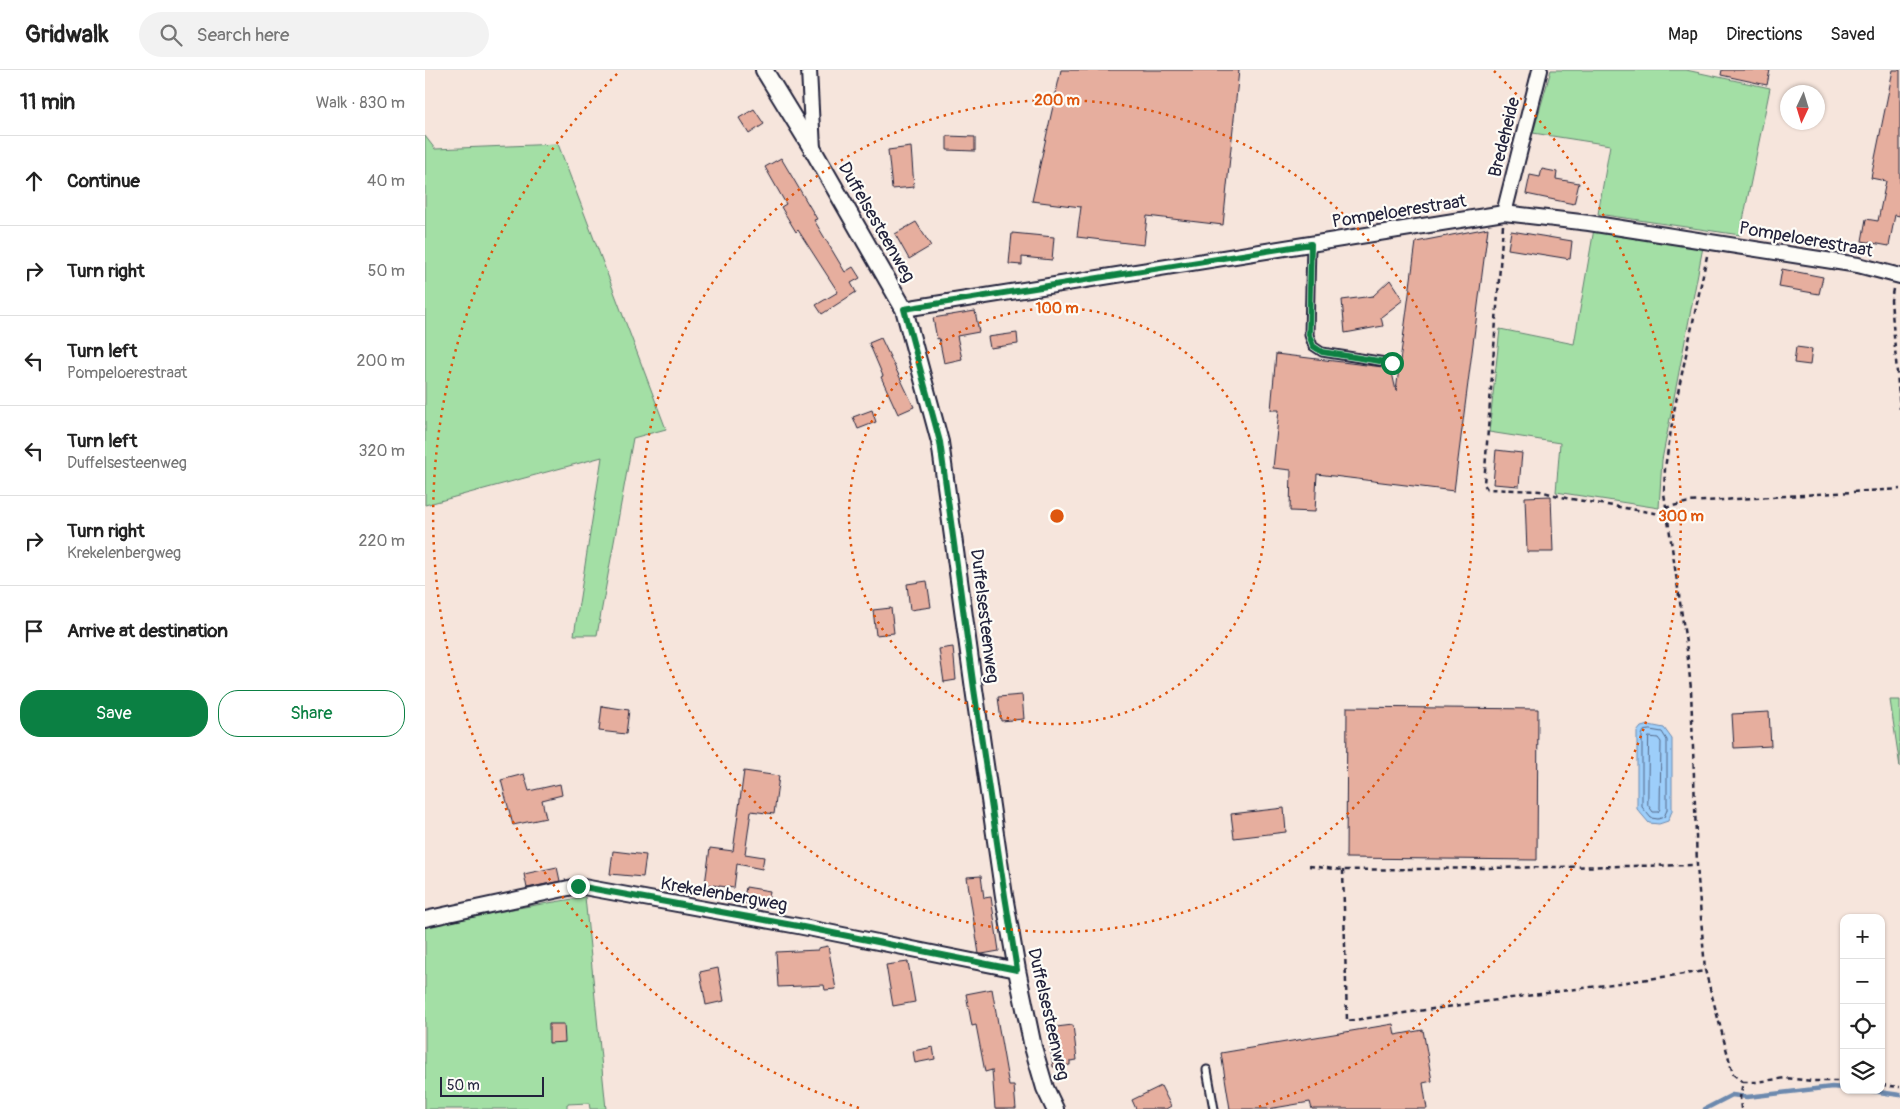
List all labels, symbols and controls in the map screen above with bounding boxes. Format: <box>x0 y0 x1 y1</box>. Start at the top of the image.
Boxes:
search box <box>139 12 489 57</box>
text: Gridwalk <box>25 20 109 49</box>
icon: search <box>157 21 185 49</box>
text: Search here <box>197 23 289 47</box>
text: Map <box>1668 23 1698 46</box>
text: Directions <box>1726 23 1802 46</box>
text: Saved <box>1830 23 1875 46</box>
north arrow <box>1780 85 1825 130</box>
text: 11 min <box>20 89 75 116</box>
text: 200 m <box>1034 91 1080 110</box>
text: Walk · 830 m <box>316 93 405 113</box>
street label: Bredeheide <box>1483 95 1526 179</box>
street label: Duffelsesteenweg <box>833 158 920 286</box>
icon: ahead <box>20 167 48 195</box>
text: Continue <box>67 169 140 193</box>
text: 40 m <box>367 171 405 191</box>
street label: Pompeloerestraat <box>1330 189 1468 233</box>
street label: Pompeloerestraat <box>1737 216 1875 263</box>
icon: right <box>20 257 48 285</box>
text: Turn right <box>67 259 145 283</box>
text: 50 m <box>368 261 405 281</box>
text: 100 m <box>1036 299 1078 318</box>
text: Turn left <box>67 339 137 363</box>
icon: left <box>20 347 48 375</box>
text: 200 m <box>357 351 405 371</box>
route start <box>1381 352 1404 375</box>
text: Pompeloerestraat <box>67 363 187 383</box>
text: Turn left <box>67 429 137 453</box>
icon: left <box>20 437 48 465</box>
text: 320 m <box>359 441 405 461</box>
text: Duffelsesteenweg <box>67 453 187 473</box>
centre of rings <box>1048 507 1066 525</box>
text: 300 m <box>1658 507 1704 526</box>
text: Turn right <box>67 519 145 543</box>
icon: right <box>20 527 48 555</box>
text: 220 m <box>359 531 405 551</box>
text: Krekelenbergweg <box>67 543 181 563</box>
street label: Duffelsesteenweg <box>965 548 1004 684</box>
icon: arrive <box>20 617 48 645</box>
text: Arrive at destination <box>67 619 228 643</box>
button: Save <box>20 690 208 737</box>
button: Share <box>218 690 405 737</box>
street label: Krekelenbergweg <box>659 872 789 917</box>
route end <box>567 875 590 898</box>
map controls <box>1840 914 1885 1094</box>
button: + <box>1840 914 1885 959</box>
street label: Duffelsesteenweg <box>1022 946 1075 1082</box>
button: − <box>1840 959 1885 1004</box>
button: locate <box>1840 1004 1885 1049</box>
button: layers <box>1840 1049 1885 1094</box>
scale bar <box>440 1074 544 1097</box>
text: 50 m <box>447 1077 480 1094</box>

